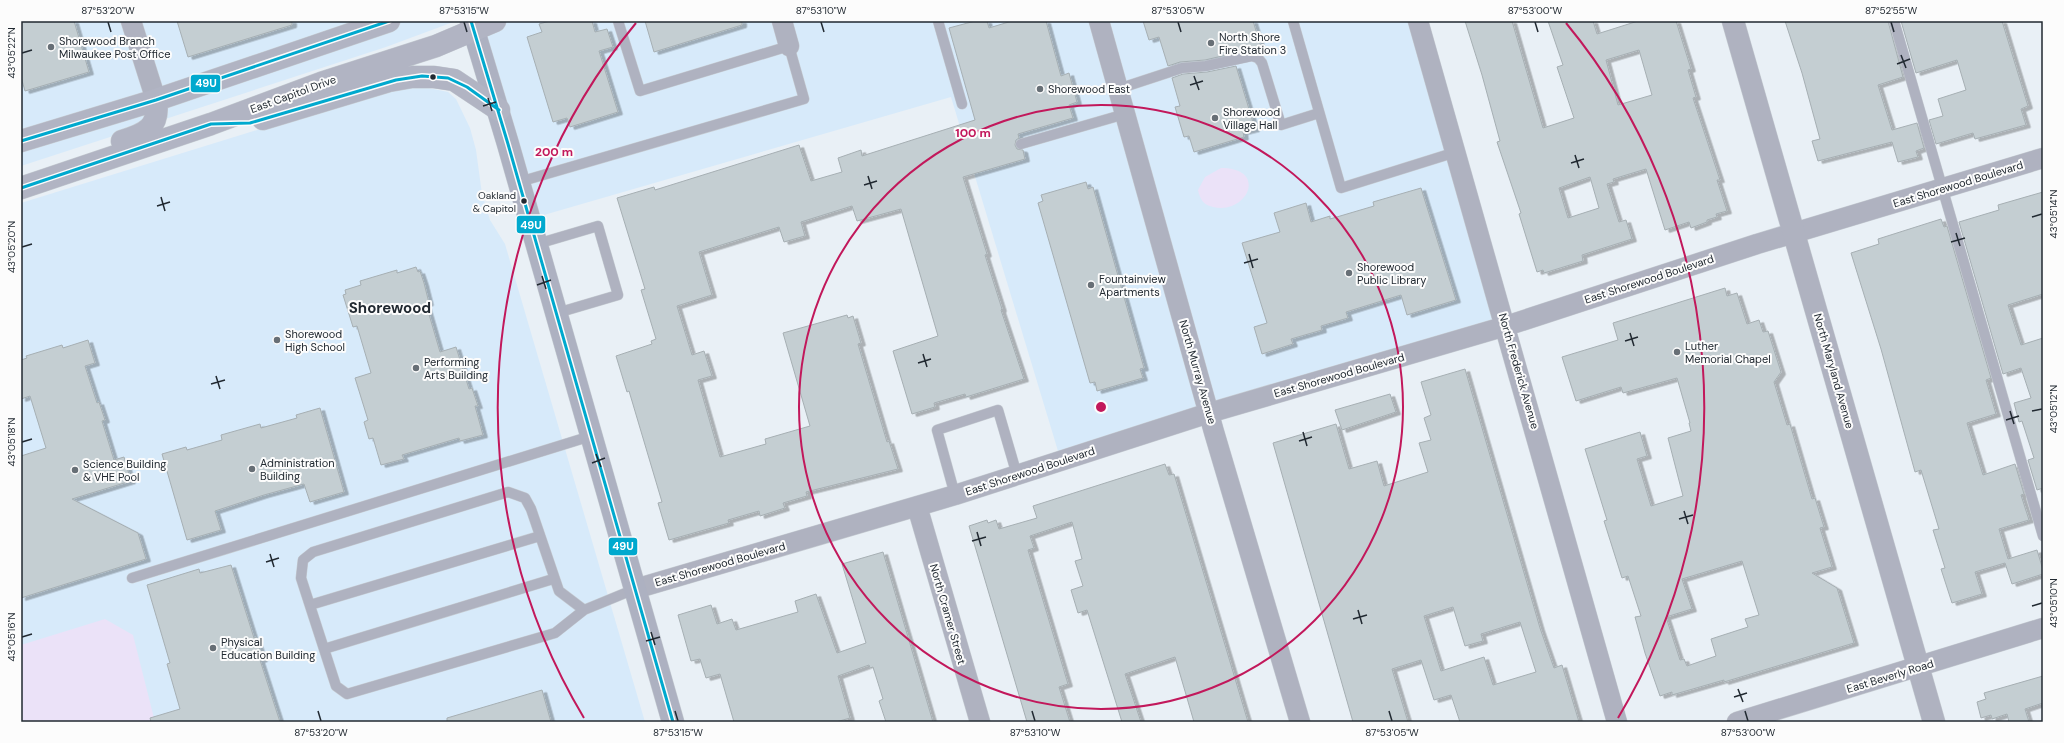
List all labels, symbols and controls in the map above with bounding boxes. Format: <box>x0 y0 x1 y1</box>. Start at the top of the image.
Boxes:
text: 87°53'20"W <box>81 4 135 17</box>
text: 87°53'15"W <box>439 4 489 17</box>
text: 87°53'10"W <box>796 4 847 17</box>
text: 87°53'05"W <box>1151 4 1205 17</box>
text: 87°53'00"W <box>1508 4 1563 17</box>
text: 87°52'55"W <box>1865 4 1917 17</box>
text: 43°05'22"N <box>5 27 18 79</box>
place label: North Shore Fire Station 3 <box>1219 30 1286 57</box>
place label: Shorewood Branch Milwaukee Post Office <box>59 34 170 61</box>
marker: North Shore Fire Station 3 <box>1206 38 1216 48</box>
marker: Shorewood Branch Milwaukee Post Office <box>46 42 56 52</box>
street label: East Capitol Drive <box>248 72 338 116</box>
unlabelled marker <box>428 72 438 82</box>
line badge: 49U <box>190 74 221 93</box>
text: 49U <box>195 76 217 90</box>
place label: Shorewood East <box>1048 82 1130 96</box>
marker: Shorewood East <box>1035 84 1045 94</box>
place label: Shorewood Village Hall <box>1223 105 1280 132</box>
marker: Shorewood Village Hall <box>1210 113 1220 123</box>
text: 100 m <box>955 125 991 141</box>
text: 200 m <box>535 144 573 160</box>
street label: East Shorewood Boulevard <box>1891 158 2025 210</box>
place label: Oakland & Capitol <box>473 189 516 215</box>
text: 43°05'14"N <box>2047 190 2060 238</box>
marker: Oakland & Capitol <box>519 196 529 206</box>
line badge: 49U <box>516 215 546 234</box>
text: 49U <box>520 218 542 232</box>
text: 43°05'20"N <box>5 221 18 273</box>
street label: East Shorewood Boulevard <box>1583 251 1715 307</box>
place label: Shorewood Public Library <box>1357 260 1426 287</box>
marker: Shorewood Public Library <box>1344 268 1354 278</box>
place label: Fountainview Apartments <box>1099 272 1166 299</box>
marker: Fountainview Apartments <box>1086 280 1096 290</box>
district label: Shorewood <box>349 298 431 318</box>
street label: North Frederick Avenue <box>1496 312 1542 430</box>
street label: North Maryland Avenue <box>1811 312 1857 430</box>
street label: North Murray Avenue <box>1176 318 1220 426</box>
place label: Shorewood High School <box>285 327 345 354</box>
marker: Shorewood High School <box>272 335 282 345</box>
place label: Luther Memorial Chapel <box>1685 339 1771 366</box>
marker: Luther Memorial Chapel <box>1672 347 1682 357</box>
street label: East Shorewood Boulevard <box>1272 350 1406 400</box>
place label: Performing Arts Building <box>424 355 488 382</box>
marker: Performing Arts Building <box>411 363 421 373</box>
text: 43°05'12"N <box>2047 385 2060 433</box>
centre of rings <box>1094 400 1108 414</box>
text: 43°05'18"N <box>5 418 18 466</box>
street label: East Shorewood Boulevard <box>964 443 1096 499</box>
place label: Administration Building <box>260 456 335 483</box>
place label: Science Building & VHE Pool <box>83 457 166 484</box>
marker: Administration Building <box>247 464 257 474</box>
marker: Science Building & VHE Pool <box>70 465 80 475</box>
line badge: 49U <box>608 537 638 556</box>
text: 49U <box>612 539 634 553</box>
street label: East Shorewood Boulevard <box>653 539 787 589</box>
street label: North Cramer Street <box>927 562 969 666</box>
text: 43°05'10"N <box>2047 578 2060 628</box>
text: 43°05'16"N <box>5 612 18 662</box>
place label: Physical Education Building <box>221 635 315 662</box>
marker: Physical Education Building <box>208 643 218 653</box>
street label: East Beverly Road <box>1845 656 1935 696</box>
text: 87°53'20"W <box>294 726 348 739</box>
text: 87°53'15"W <box>653 726 703 739</box>
text: 87°53'10"W <box>1010 726 1061 739</box>
text: 87°53'05"W <box>1365 726 1419 739</box>
text: 87°53'00"W <box>1721 726 1776 739</box>

